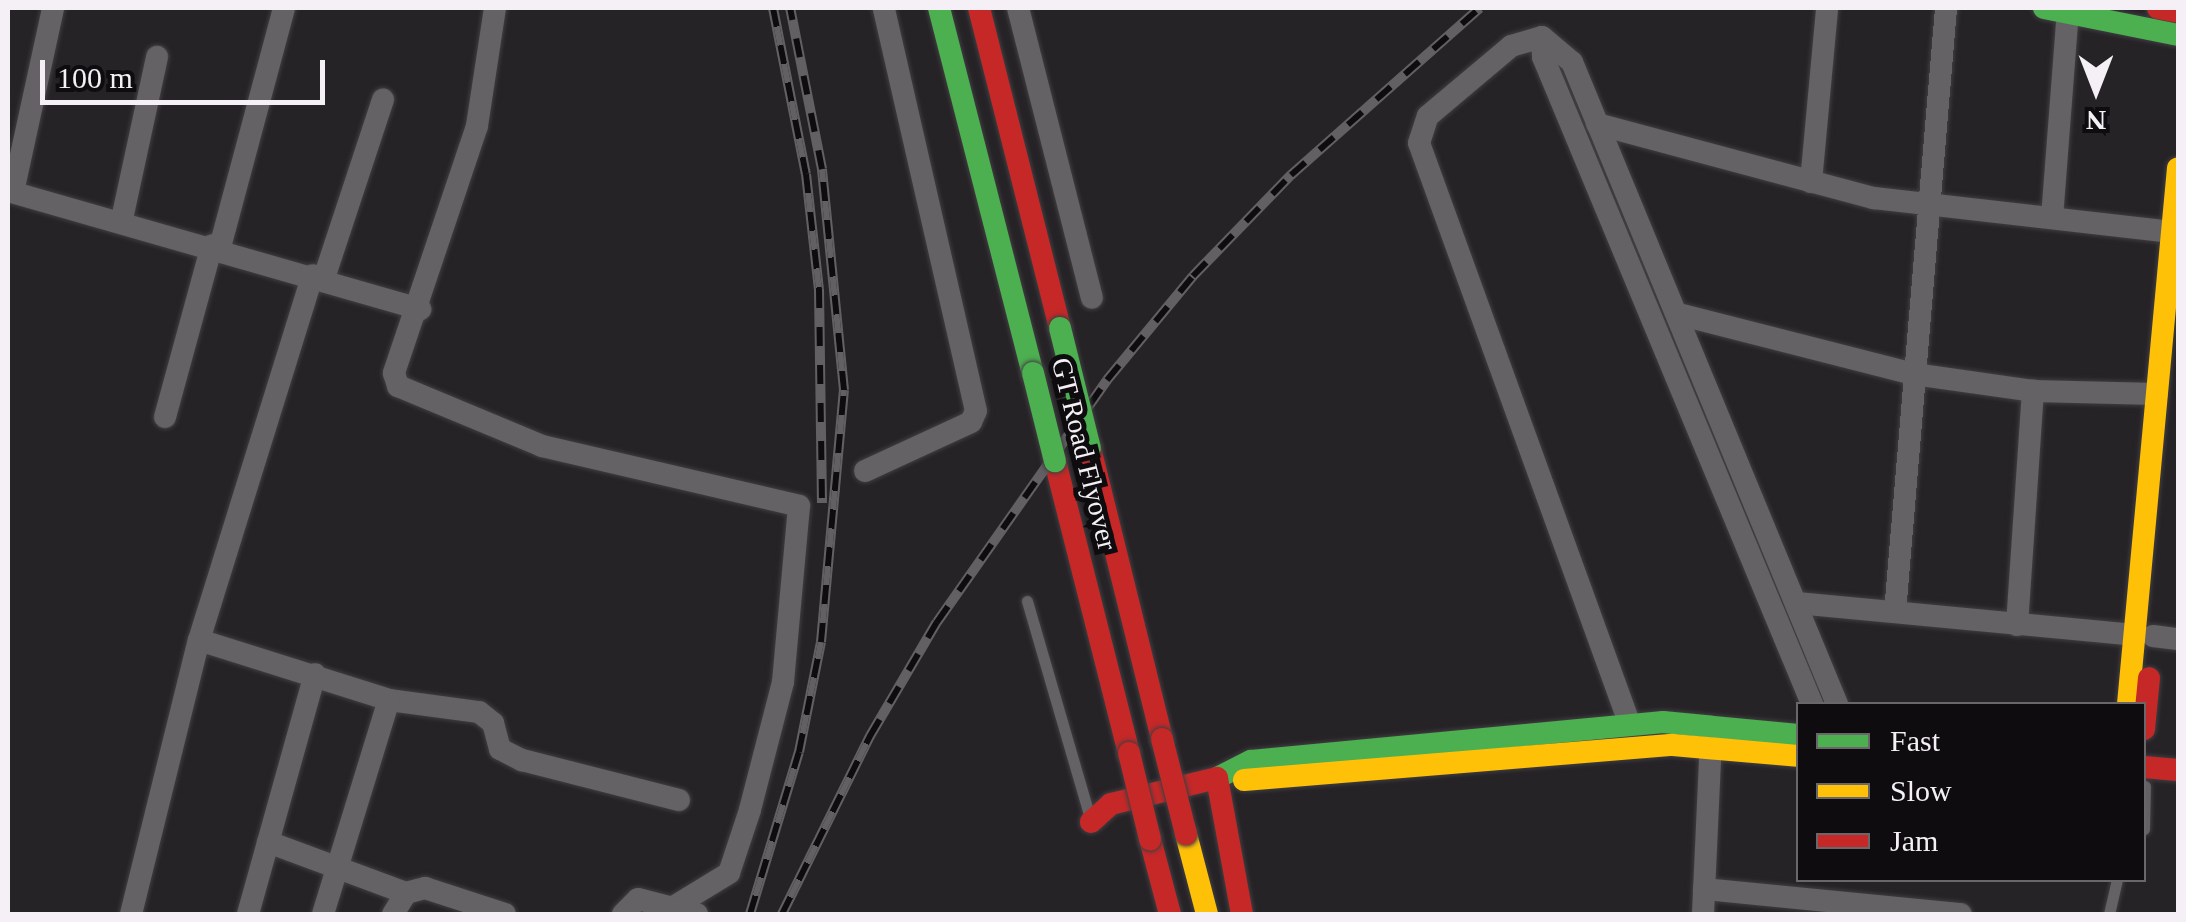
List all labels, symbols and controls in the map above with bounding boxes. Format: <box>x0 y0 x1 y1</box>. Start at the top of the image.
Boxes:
scale bar <box>45 40 330 102</box>
north arrow <box>2046 40 2146 140</box>
text: 100 m <box>57 61 133 94</box>
text: N <box>2086 105 2106 136</box>
street label: GT Road Flyover <box>1044 354 1124 554</box>
legend <box>1796 702 2146 882</box>
text: Fast <box>1890 724 1940 757</box>
text: Slow <box>1890 774 1952 807</box>
text: Jam <box>1890 824 1938 857</box>

